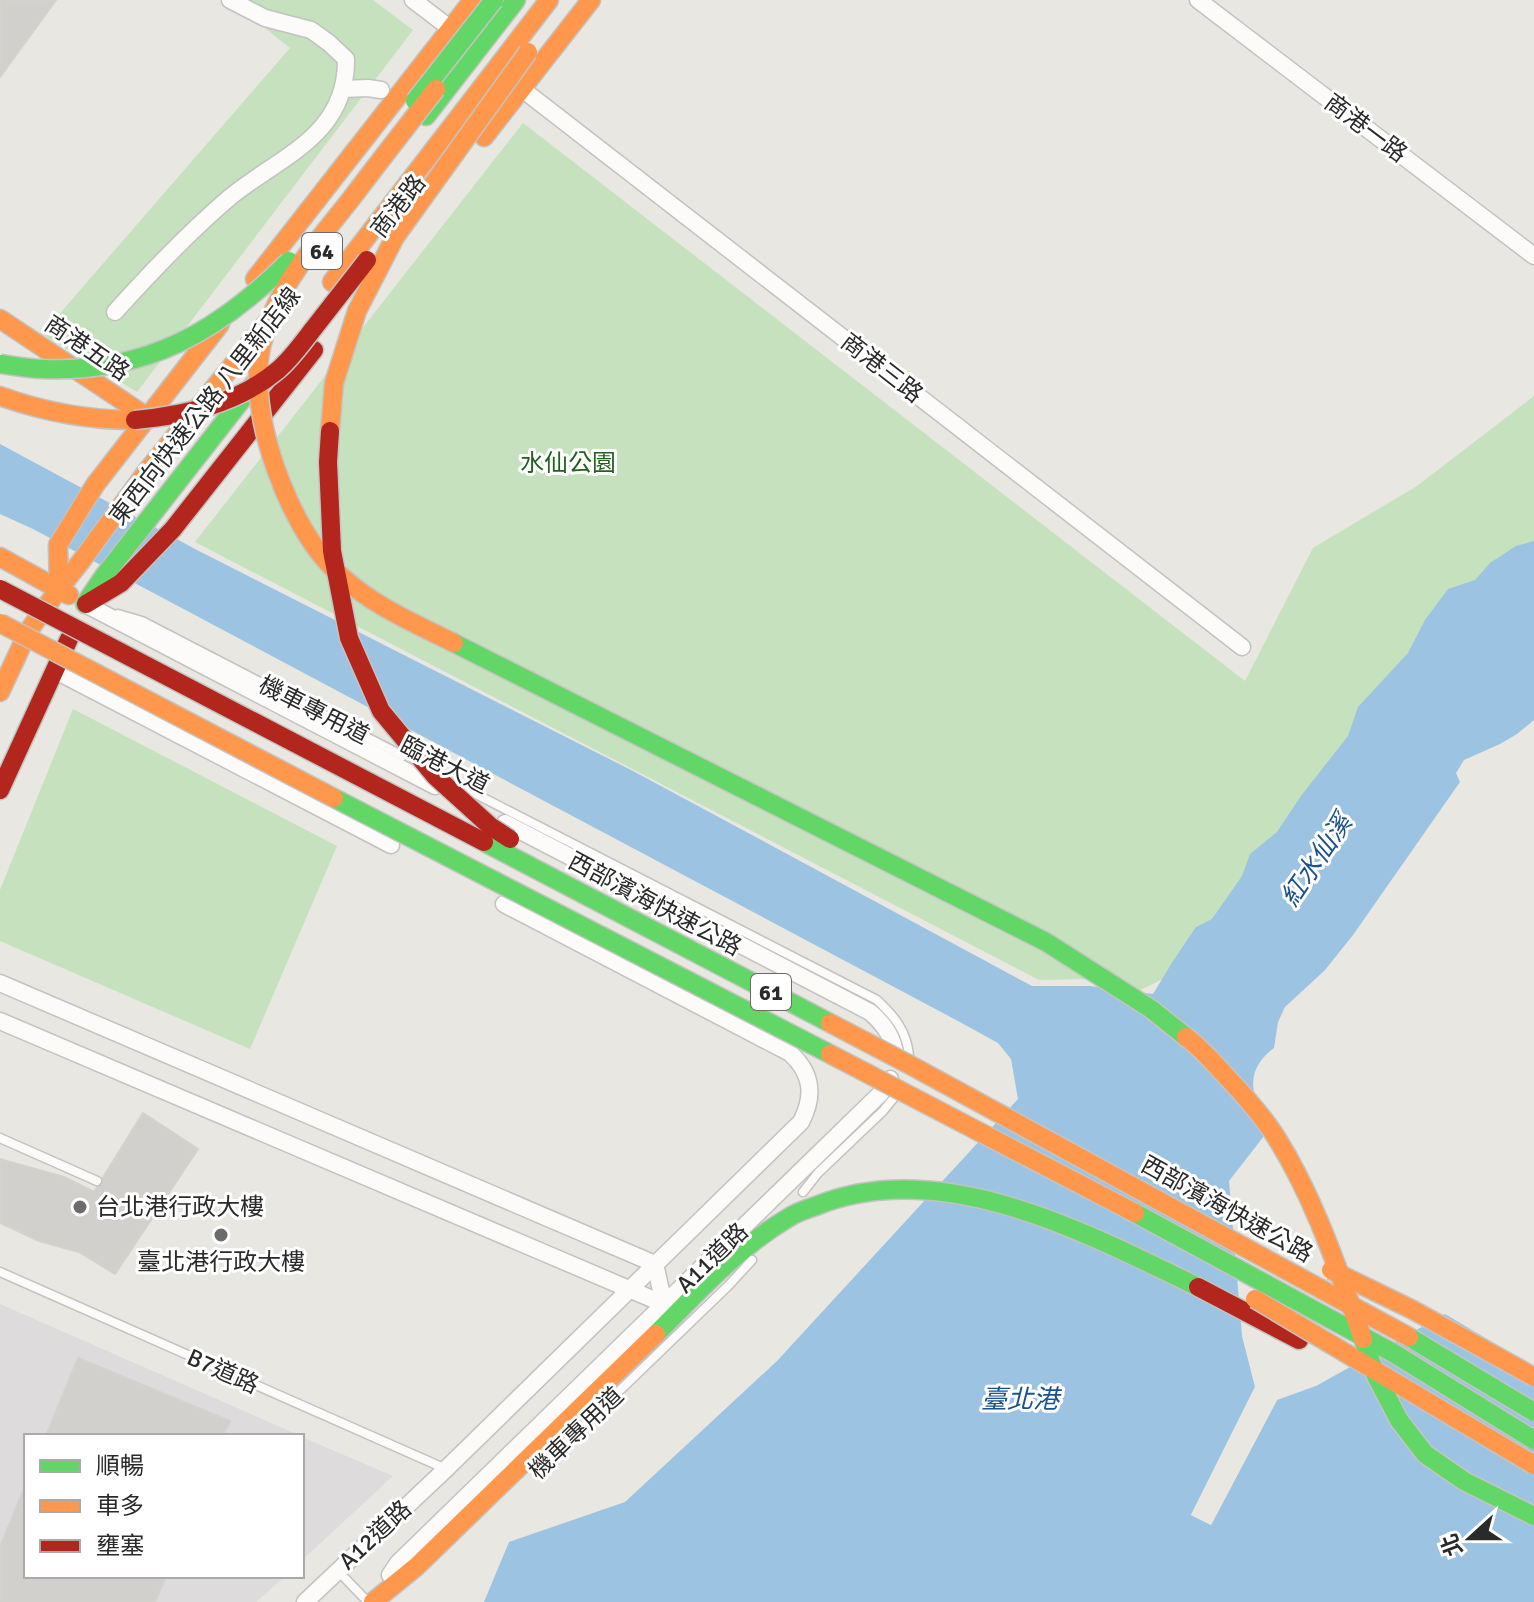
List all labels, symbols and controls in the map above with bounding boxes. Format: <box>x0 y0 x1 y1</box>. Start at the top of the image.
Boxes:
street label: 商港一路 <box>1319 87 1413 169</box>
street label: 商港路 <box>364 168 432 244</box>
road number: 64 <box>302 233 342 269</box>
street label: 東西向快速公路 八里新店線 <box>103 281 307 531</box>
street label: 商港五路 <box>39 309 135 387</box>
street label: 商港三路 <box>835 327 929 409</box>
park label: 水仙公園 <box>520 448 616 478</box>
street label: 機車專用道 <box>254 669 374 751</box>
street label: 臨港大道 <box>395 730 495 800</box>
water label: 紅水仙溪 <box>1274 805 1361 913</box>
street label: 西部濱海快速公路 <box>563 846 747 962</box>
road number: 61 <box>751 974 791 1010</box>
street label: 西部濱海快速公路 <box>1136 1149 1318 1269</box>
place label: 台北港行政大樓 <box>96 1192 264 1222</box>
marker: 台北港行政大樓 <box>71 1198 89 1216</box>
street label: A11道路 <box>670 1216 754 1300</box>
marker: 臺北港行政大樓 <box>212 1226 230 1244</box>
place label: 臺北港行政大樓 <box>137 1247 305 1277</box>
street label: B7道路 <box>182 1342 264 1400</box>
street label: 機車專用道 <box>522 1381 630 1485</box>
water label: 臺北港 <box>981 1384 1063 1416</box>
legend <box>24 1434 304 1578</box>
text: 順暢 <box>96 1451 144 1481</box>
text: 車多 <box>96 1491 144 1521</box>
street label: A12道路 <box>332 1494 418 1576</box>
north arrow <box>1430 1498 1510 1578</box>
text: 北 <box>1435 1530 1468 1560</box>
text: 壅塞 <box>96 1531 144 1561</box>

